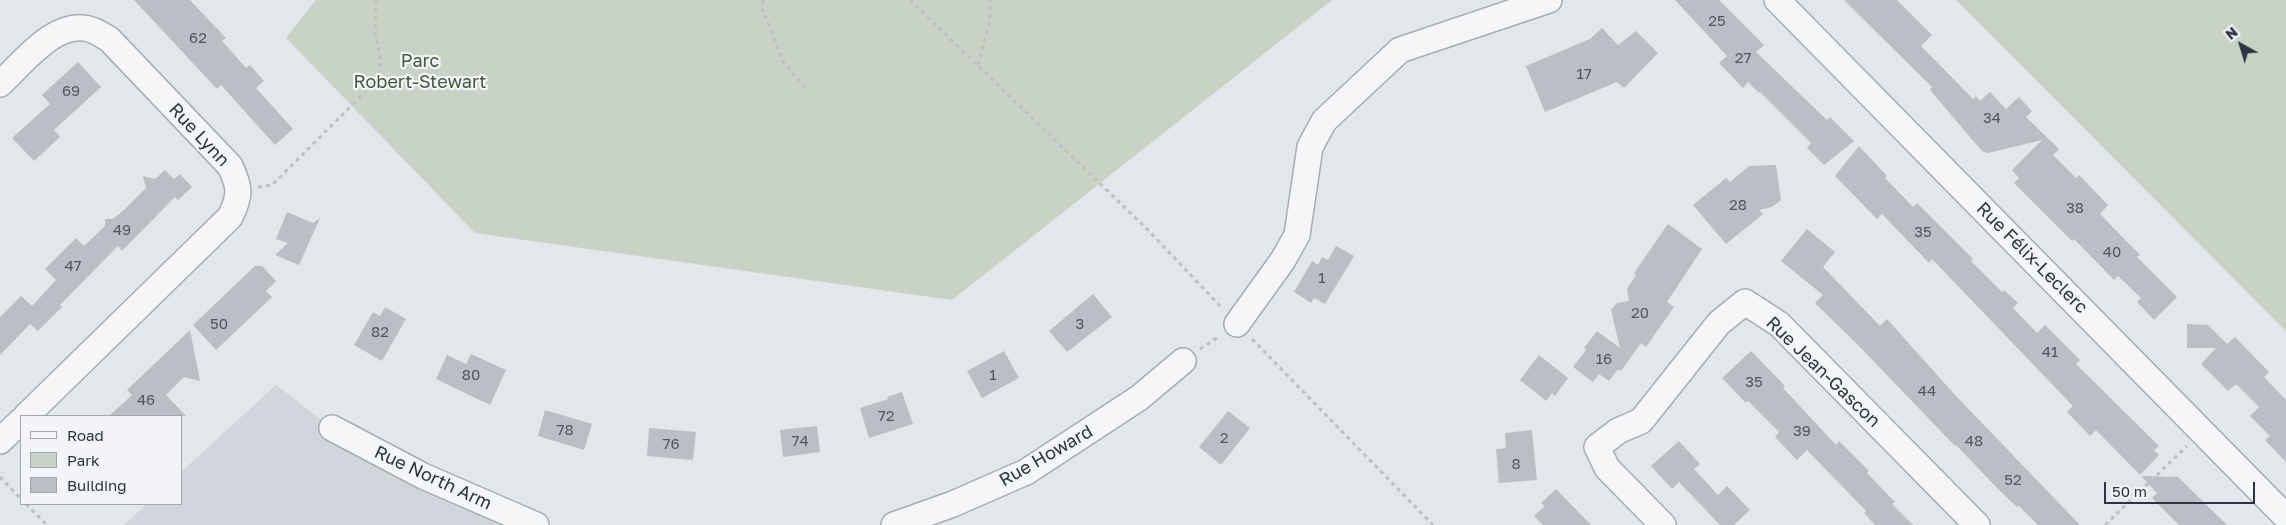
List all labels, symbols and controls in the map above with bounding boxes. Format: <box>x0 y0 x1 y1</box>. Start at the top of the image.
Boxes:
house number: 25 <box>1708 12 1726 30</box>
north arrow <box>2216 20 2266 70</box>
text: N <box>2222 23 2241 43</box>
house number: 62 <box>189 29 207 47</box>
house number: 27 <box>1735 49 1751 67</box>
park label: Parc Robert-Stewart <box>353 50 487 92</box>
house number: 17 <box>1576 65 1592 83</box>
house number: 69 <box>62 82 80 100</box>
street label: Rue Lynn <box>164 99 234 171</box>
house number: 34 <box>1983 109 2001 127</box>
house number: 28 <box>1729 196 1747 214</box>
street label: Rue Félix-Leclerc <box>1972 198 2092 318</box>
house number: 38 <box>2066 199 2084 217</box>
house number: 49 <box>113 221 131 239</box>
house number: 35 <box>1914 223 1932 241</box>
house number: 40 <box>2103 243 2121 261</box>
house number: 47 <box>64 257 82 275</box>
house number: 1 <box>1318 269 1326 287</box>
house number: 20 <box>1631 304 1649 322</box>
street label: Rue Jean-Gascon <box>1761 312 1885 432</box>
house number: 50 <box>210 315 228 333</box>
house number: 3 <box>1076 315 1084 333</box>
house number: 82 <box>371 323 389 341</box>
house number: 41 <box>2042 343 2058 361</box>
house number: 16 <box>1596 350 1612 368</box>
house number: 80 <box>462 366 480 384</box>
house number: 1 <box>989 366 997 384</box>
house number: 35 <box>1745 373 1763 391</box>
house number: 44 <box>1918 382 1936 400</box>
house number: 46 <box>137 391 155 409</box>
house number: 72 <box>878 407 894 425</box>
legend <box>20 415 182 505</box>
house number: 78 <box>556 421 574 439</box>
street label: Rue Howard <box>995 421 1097 491</box>
house number: 39 <box>1793 422 1811 440</box>
text: Road <box>67 426 104 444</box>
house number: 2 <box>1220 429 1228 447</box>
house number: 74 <box>791 432 809 450</box>
house number: 48 <box>1965 432 1983 450</box>
house number: 76 <box>662 435 680 453</box>
street label: Rue North Arm <box>371 441 495 515</box>
text: Park <box>67 451 99 469</box>
house number: 8 <box>1511 455 1521 473</box>
house number: 52 <box>2004 471 2022 489</box>
scale bar <box>2106 472 2257 504</box>
text: Building <box>67 476 127 494</box>
text: 50 m <box>2112 482 2147 500</box>

